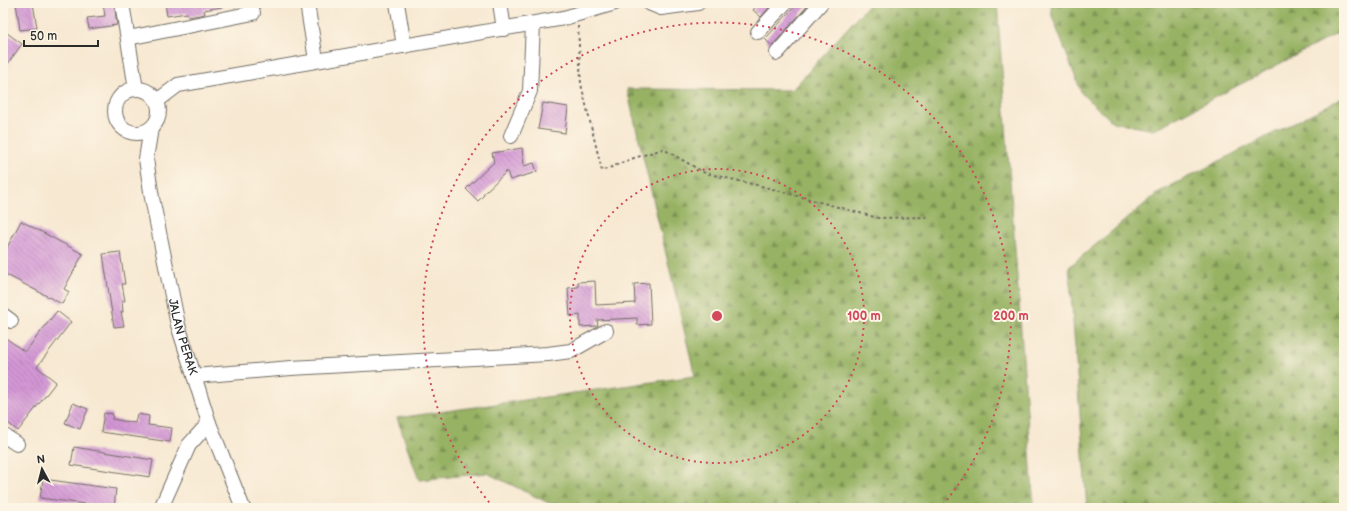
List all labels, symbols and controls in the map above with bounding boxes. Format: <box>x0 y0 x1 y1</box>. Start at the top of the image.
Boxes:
scale bar <box>24 22 98 48</box>
text: 50 m <box>30 29 57 44</box>
street label: JALAN PERAK <box>165 297 201 377</box>
centre of rings <box>710 309 724 323</box>
text: 100 m <box>847 309 881 324</box>
text: 200 m <box>993 309 1029 324</box>
north arrow <box>22 449 62 489</box>
text: N <box>36 453 46 467</box>

